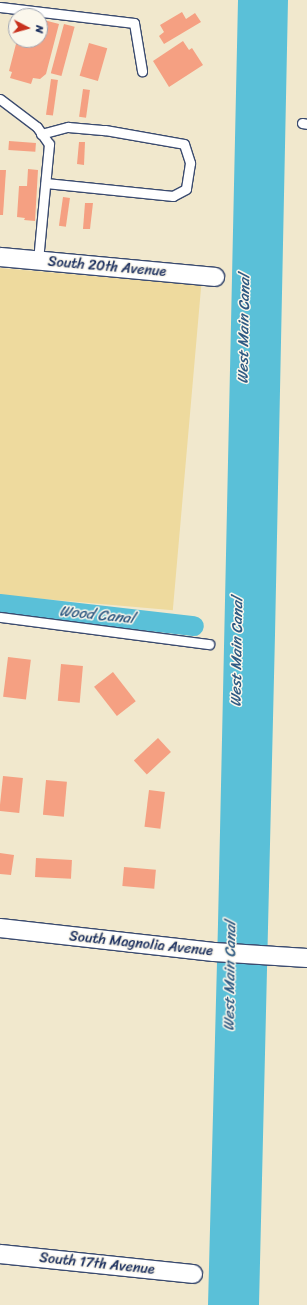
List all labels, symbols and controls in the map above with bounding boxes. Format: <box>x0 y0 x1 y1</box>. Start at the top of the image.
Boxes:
north arrow <box>8 8 48 48</box>
text: N <box>30 24 49 34</box>
street label: South 20th Avenue <box>47 253 167 281</box>
water label: West Main Canal <box>234 274 254 384</box>
water label: West Main Canal <box>227 597 247 707</box>
water label: Wood Canal <box>59 602 135 628</box>
water label: West Main Canal <box>220 921 240 1031</box>
street label: South Magnolia Avenue <box>69 928 213 960</box>
street label: South 17th Avenue <box>38 1250 156 1278</box>

